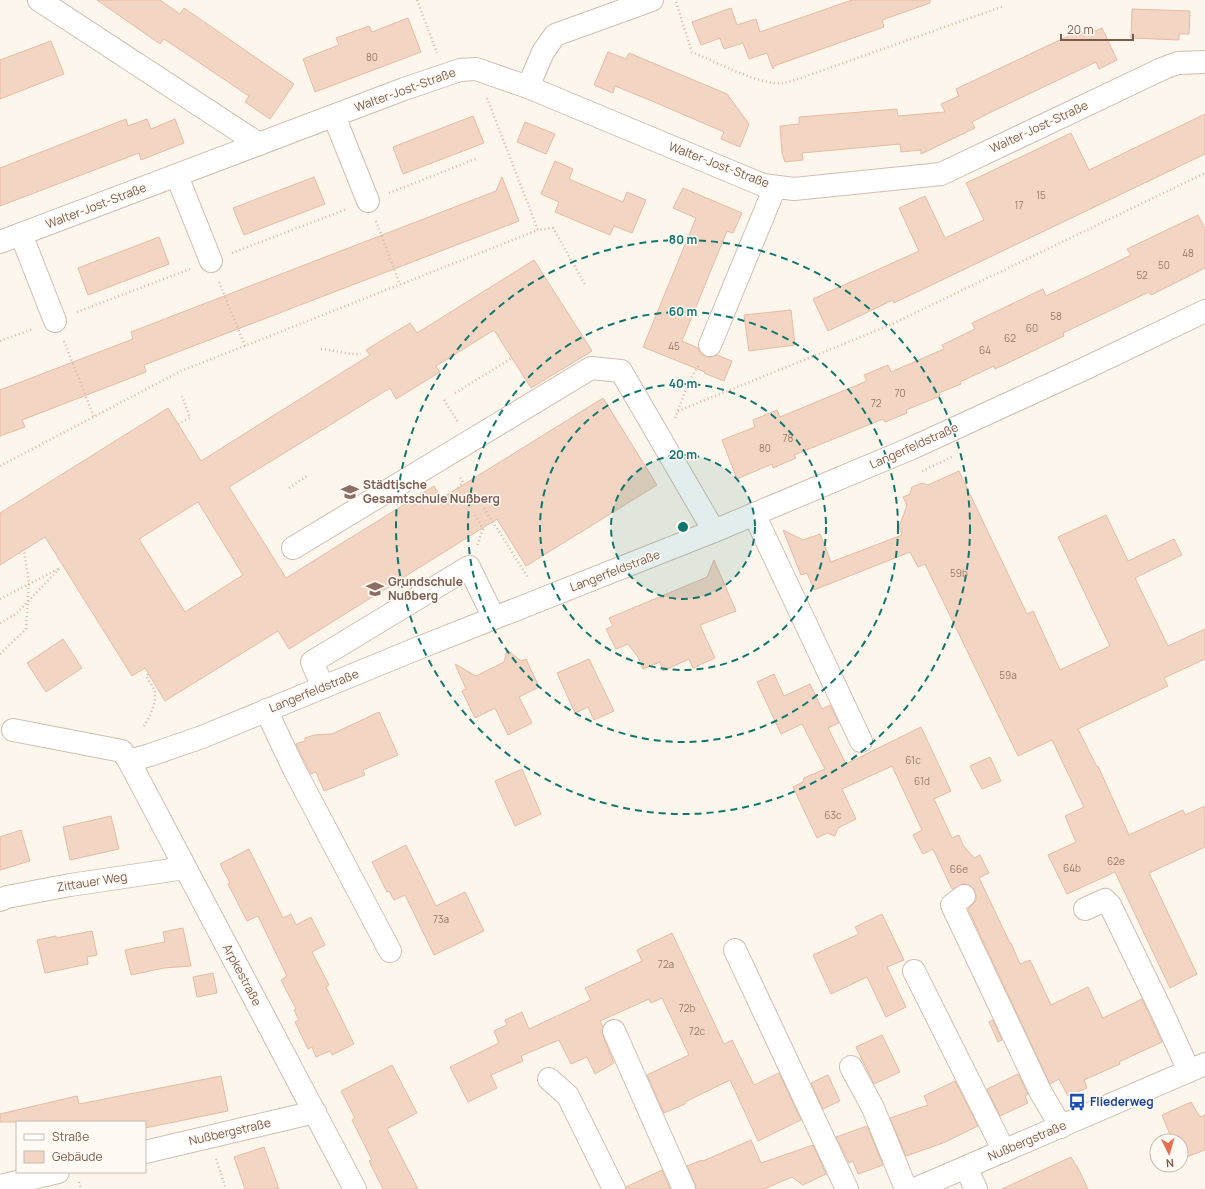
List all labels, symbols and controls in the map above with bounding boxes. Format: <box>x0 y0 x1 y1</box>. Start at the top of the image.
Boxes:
scale bar <box>1061 16 1133 42</box>
text: 20 m <box>1067 21 1094 38</box>
house number: 80 <box>366 50 378 64</box>
street label: Walter-Jost-Straße <box>352 63 458 116</box>
street label: Walter-Jost-Straße <box>987 96 1091 157</box>
street label: Walter-Jost-Straße <box>666 137 772 192</box>
street label: Walter-Jost-Straße <box>43 178 149 233</box>
house number: 15 <box>1036 188 1046 202</box>
house number: 17 <box>1015 198 1023 212</box>
text: 80 m <box>669 231 697 248</box>
house number: 48 <box>1182 246 1194 260</box>
house number: 50 <box>1158 258 1170 272</box>
house number: 52 <box>1136 268 1148 282</box>
text: 60 m <box>669 303 697 320</box>
house number: 58 <box>1050 309 1062 323</box>
house number: 60 <box>1026 321 1038 335</box>
house number: 62 <box>1004 331 1016 345</box>
house number: 45 <box>668 339 680 353</box>
house number: 64 <box>979 343 991 357</box>
text: 40 m <box>669 375 697 392</box>
house number: 70 <box>894 386 906 400</box>
house number: 72 <box>871 396 882 410</box>
street label: Langerfeldstraße <box>867 418 961 473</box>
house number: 78 <box>783 431 794 445</box>
house number: 80 <box>759 441 771 455</box>
text: 20 m <box>669 446 697 463</box>
place label: Städtische Gesamtschule Nußberg <box>363 476 500 507</box>
school or university icon: Städtische Gesamtschule Nußberg <box>340 482 360 502</box>
centre of rings <box>676 520 690 534</box>
street label: Langerfeldstraße <box>567 546 662 596</box>
house number: 59b <box>950 566 968 580</box>
place label: Grundschule Nußberg <box>388 573 463 604</box>
school or university icon: Grundschule Nußberg <box>365 579 385 599</box>
street label: Langerfeldstraße <box>266 665 361 716</box>
house number: 59a <box>999 668 1017 682</box>
house number: 61c <box>905 753 921 767</box>
house number: 61d <box>914 774 930 788</box>
house number: 63c <box>824 808 842 822</box>
house number: 62e <box>1107 854 1125 868</box>
house number: 64b <box>1063 861 1081 875</box>
house number: 66e <box>950 862 968 876</box>
street label: Zittauer Weg <box>55 868 128 895</box>
house number: 73a <box>433 912 449 926</box>
street label: Arpkestraße <box>219 941 266 1009</box>
house number: 72a <box>658 957 674 971</box>
house number: 72b <box>679 1001 695 1015</box>
house number: 72c <box>689 1024 706 1038</box>
bus stop icon: Fliederweg <box>1067 1092 1087 1112</box>
place label: Fliederweg <box>1090 1093 1154 1110</box>
street label: Nußbergstraße <box>187 1114 273 1149</box>
street label: Nußbergstraße <box>985 1116 1069 1165</box>
legend <box>16 1121 146 1173</box>
text: Straße <box>52 1128 89 1145</box>
north arrow <box>1149 1133 1189 1173</box>
text: Gebäude <box>52 1148 103 1165</box>
text: N <box>1165 1156 1175 1171</box>

